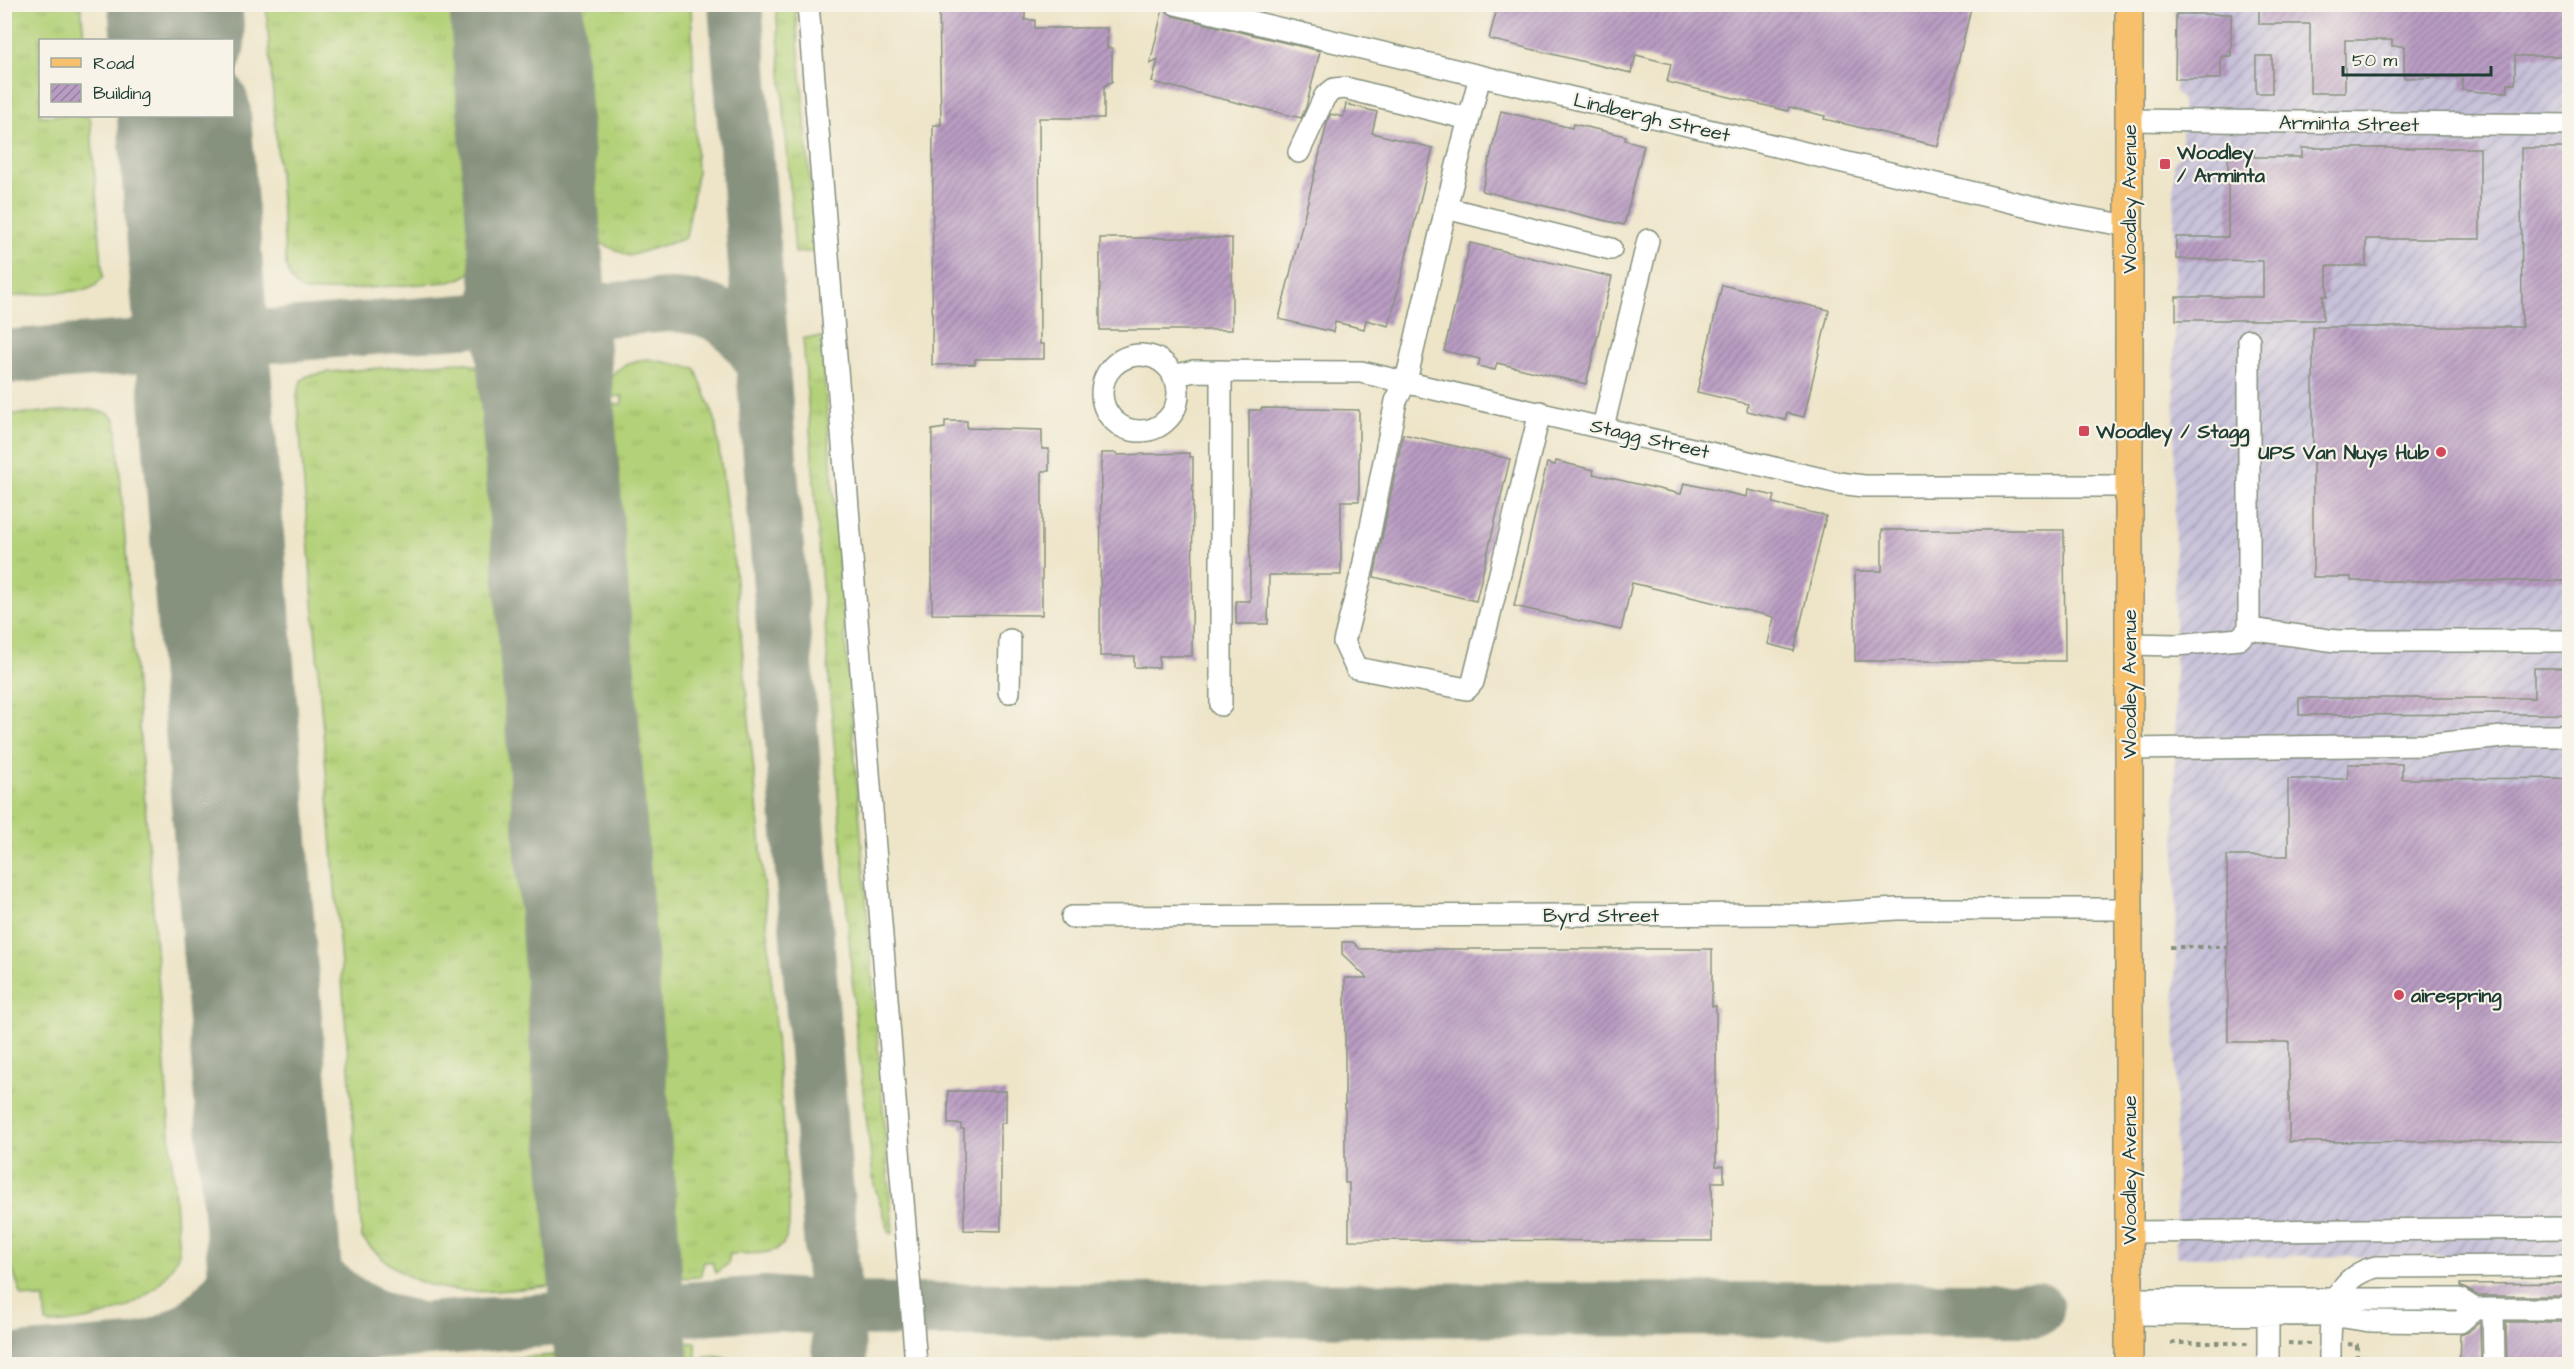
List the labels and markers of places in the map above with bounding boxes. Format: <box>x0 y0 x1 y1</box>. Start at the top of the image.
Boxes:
place label: Woodley / Arminta <box>2176 139 2266 190</box>
marker: Woodley / Arminta <box>2158 157 2172 171</box>
place label: Woodley / Stagg <box>2095 418 2250 447</box>
marker: Woodley / Stagg <box>2077 424 2091 438</box>
place label: UPS Van Nuys Hub <box>2258 439 2430 468</box>
marker: UPS Van Nuys Hub <box>2434 445 2448 459</box>
place label: airespring <box>2410 982 2502 1011</box>
marker: airespring <box>2392 988 2406 1002</box>

